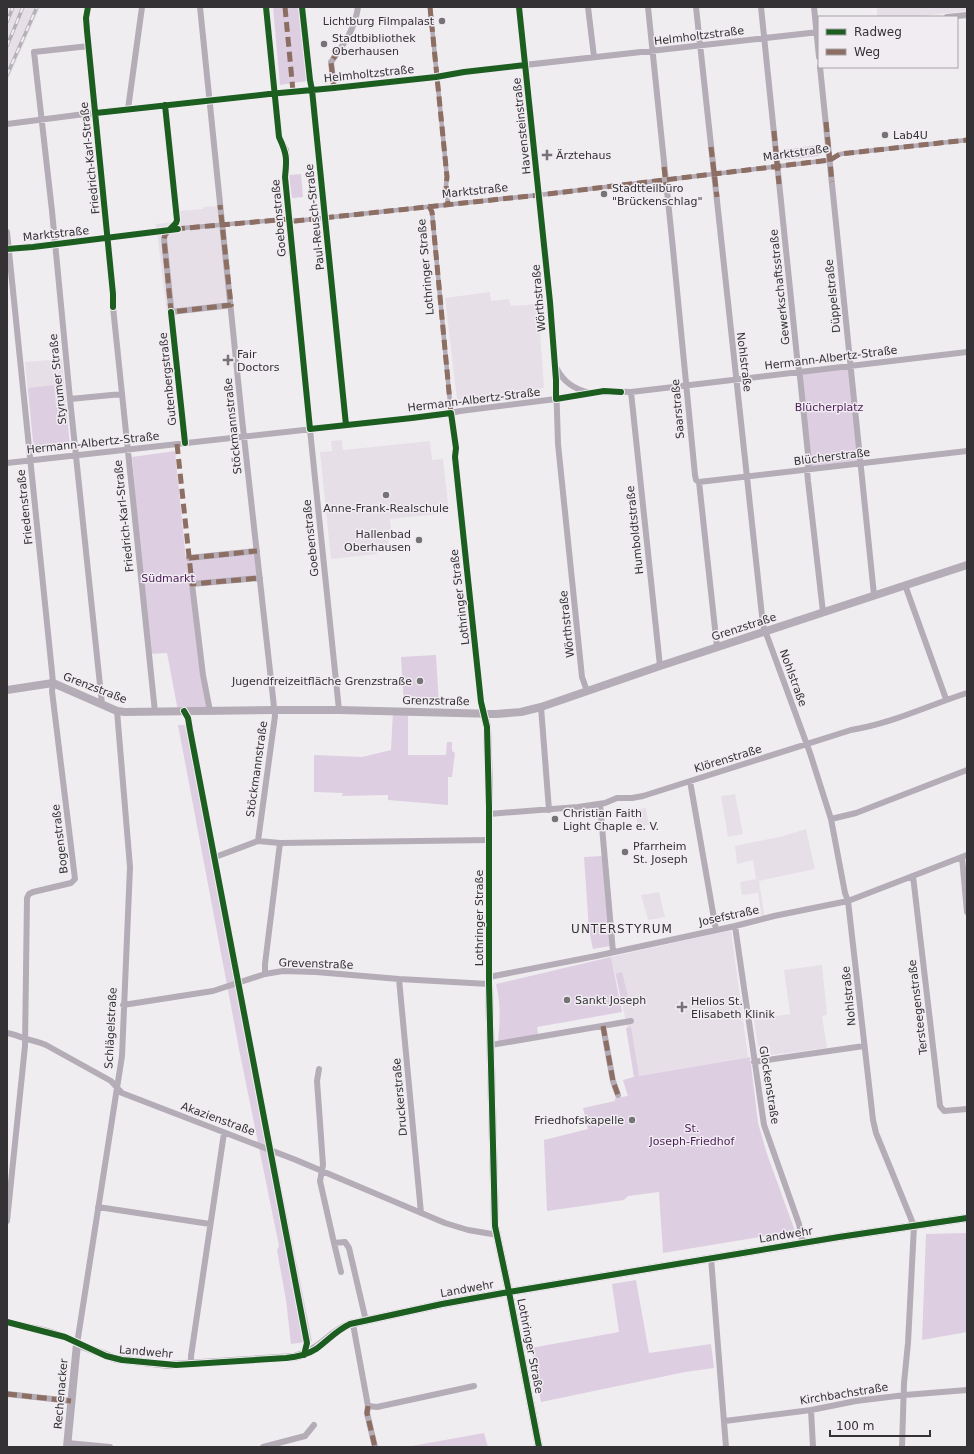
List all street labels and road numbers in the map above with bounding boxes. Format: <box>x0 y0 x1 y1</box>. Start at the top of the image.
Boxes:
street label: Helmholtzstraße <box>653 24 745 48</box>
street label: Helmholtzstraße <box>323 63 415 85</box>
street label: Havensteinstraße <box>510 77 534 175</box>
street label: Friedrich-Karl-Straße <box>78 101 102 215</box>
street label: Marktstraße <box>762 142 830 164</box>
street label: Paul-Reusch-Straße <box>303 163 327 271</box>
street label: Goebenstraße <box>269 178 289 257</box>
street label: Marktstraße <box>441 181 509 201</box>
street label: Lothringer Straße <box>415 218 437 316</box>
street label: Marktstraße <box>22 224 90 244</box>
street label: Gewerkschaftsstraße <box>767 228 793 345</box>
street label: Düppelstraße <box>823 258 843 334</box>
street label: Wörthstraße <box>530 263 548 332</box>
street label: Nohlstraße <box>734 331 754 393</box>
street label: Gutenbergstraße <box>157 332 179 426</box>
street label: Styrumer Straße <box>47 333 69 425</box>
street label: Hermann-Albertz-Straße <box>764 343 898 373</box>
street label: Stöckmannstraße <box>221 377 245 475</box>
street label: Saarstraße <box>669 378 687 439</box>
street label: Hermann-Albertz-Straße <box>407 385 541 415</box>
street label: Hermann-Albertz-Straße <box>26 430 160 456</box>
street label: Blücherstraße <box>793 446 871 468</box>
street label: Friedrich-Karl-Straße <box>112 459 136 573</box>
street label: Friedenstraße <box>15 469 35 545</box>
street label: Humboldtstraße <box>624 485 646 575</box>
street label: Goebenstraße <box>300 498 322 577</box>
street label: Lothringer Straße <box>448 548 472 646</box>
street label: Wörthstraße <box>557 589 577 658</box>
street label: Grenzstraße <box>710 610 778 644</box>
street label: Nohlstraße <box>777 648 809 709</box>
street label: Grenzstraße <box>61 670 129 706</box>
street label: Grenzstraße <box>402 694 470 708</box>
street label: Stöckmannstraße <box>244 720 270 818</box>
street label: Klörenstraße <box>693 742 764 775</box>
street label: Bogenstraße <box>49 803 71 875</box>
street label: Lothringer Straße <box>473 870 486 966</box>
street label: Josefstraße <box>697 903 761 929</box>
street label: Grevenstraße <box>278 956 354 972</box>
street label: Tersteegenstraße <box>906 959 930 1056</box>
street label: Nohlstraße <box>839 965 859 1027</box>
street label: Schlägelstraße <box>102 987 120 1069</box>
street label: Glockenstraße <box>756 1045 782 1125</box>
street label: Druckerstraße <box>390 1057 410 1137</box>
street label: Akazienstraße <box>179 1100 257 1139</box>
street label: Landwehr <box>758 1224 814 1246</box>
street label: Landwehr <box>439 1278 495 1300</box>
street label: Lothringer Straße <box>514 1297 546 1395</box>
street label: Landwehr <box>118 1343 174 1361</box>
street label: Rechenacker <box>51 1358 71 1430</box>
street label: Kirchbachstraße <box>799 1381 889 1407</box>

